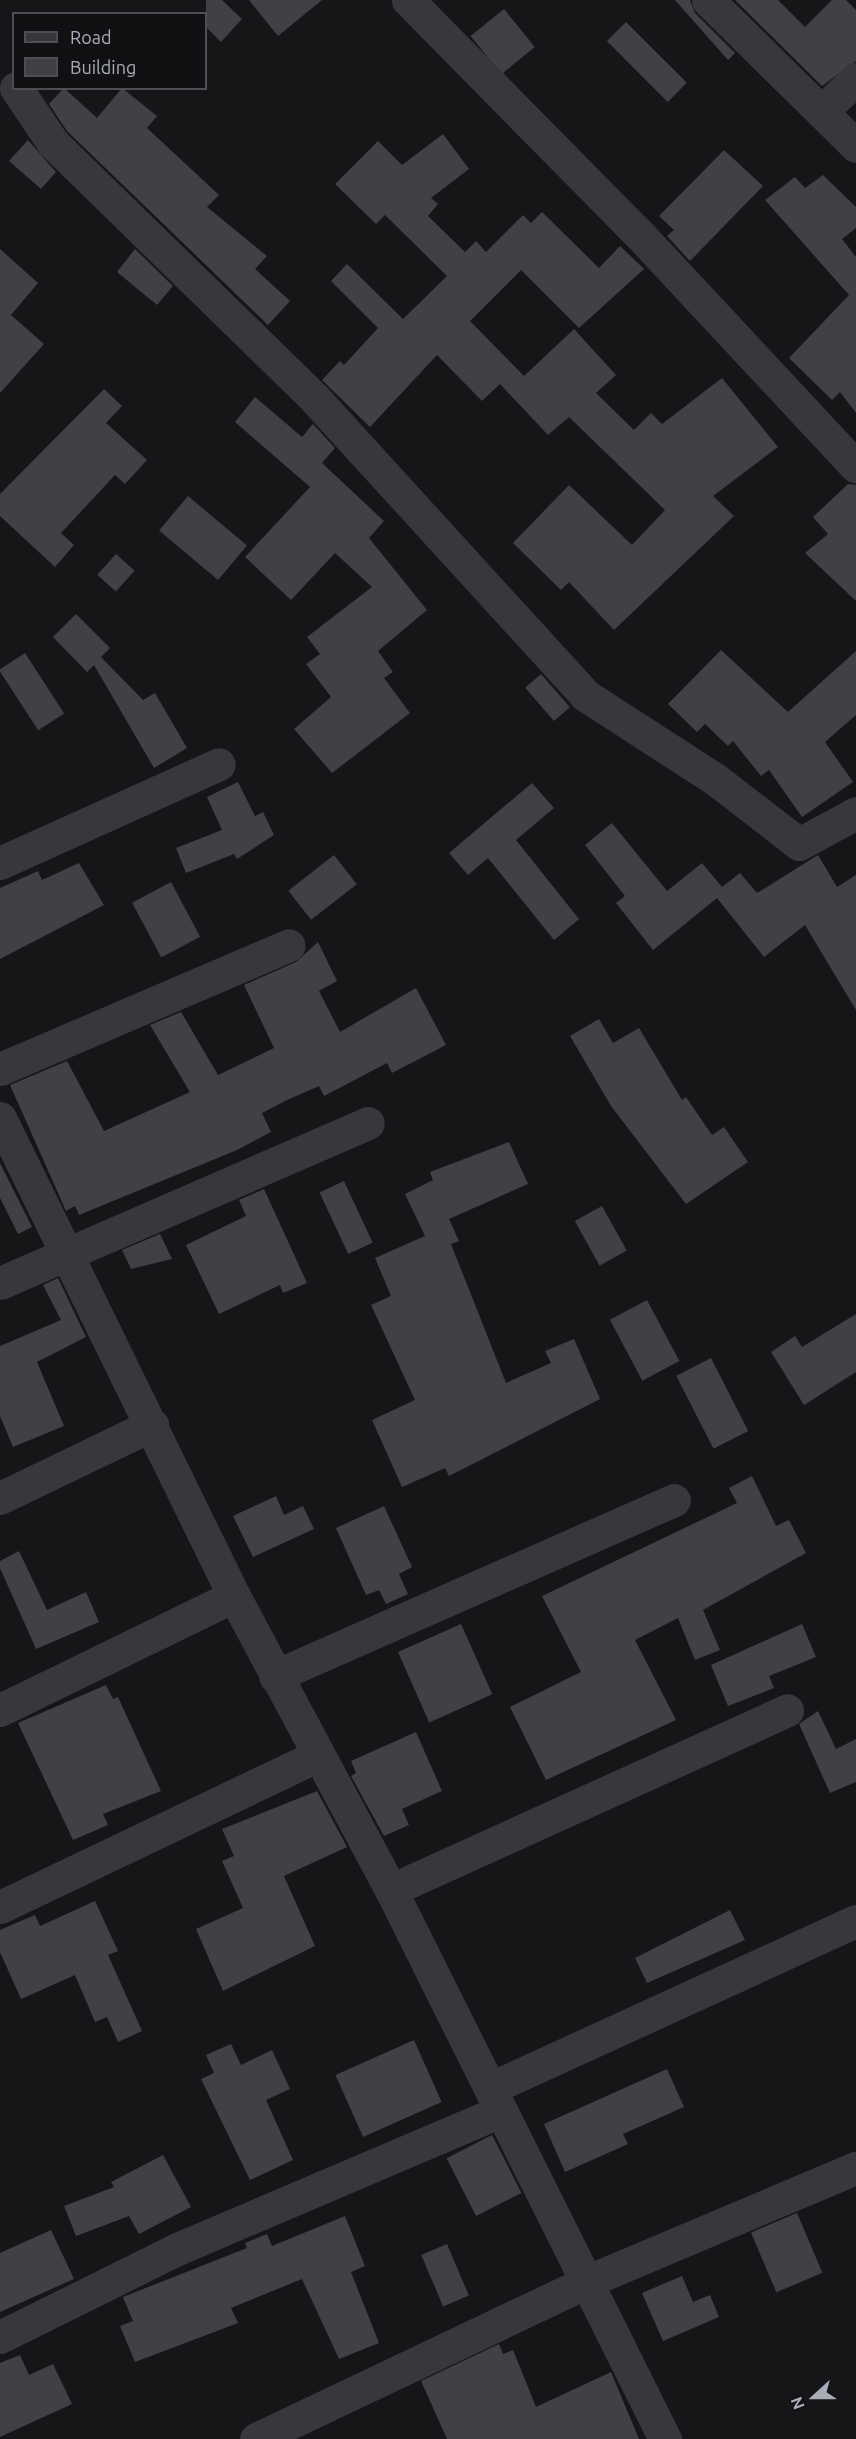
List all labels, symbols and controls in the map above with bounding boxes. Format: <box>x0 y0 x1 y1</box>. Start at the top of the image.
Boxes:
legend <box>12 12 207 90</box>
text: Road <box>70 27 112 47</box>
text: Building <box>70 57 136 77</box>
north arrow <box>784 2367 844 2427</box>
text: N <box>787 2395 808 2412</box>

